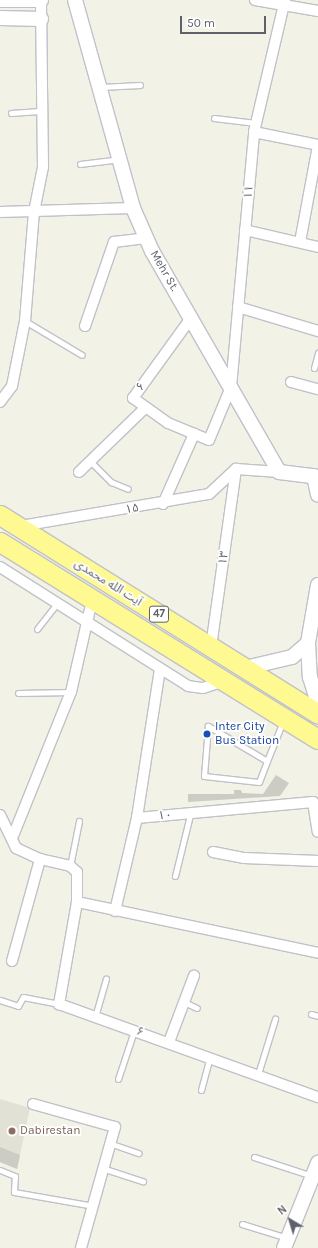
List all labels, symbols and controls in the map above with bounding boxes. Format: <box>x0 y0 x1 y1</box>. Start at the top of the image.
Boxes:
scale bar <box>182 8 268 34</box>
text: 50 m <box>187 16 215 30</box>
street label: ۱۱ <box>241 185 257 199</box>
street label: Mehr St. <box>147 248 181 294</box>
street label: ۶ <box>133 380 149 394</box>
street label: ۱۵ <box>124 501 140 517</box>
street label: ۱۳ <box>216 550 232 566</box>
street label: آیت الله محمدی <box>72 556 144 610</box>
road number: 47 <box>148 605 170 623</box>
place label: Inter City Bus Station <box>215 720 279 748</box>
marker: Inter City Bus Station <box>202 729 212 739</box>
street label: ۱۰ <box>158 808 172 824</box>
street label: ۶ <box>135 1024 145 1040</box>
place label: Dabirestan <box>20 1124 80 1138</box>
marker: Dabirestan <box>7 1126 17 1136</box>
north arrow <box>270 1200 310 1240</box>
text: N <box>275 1203 289 1218</box>

